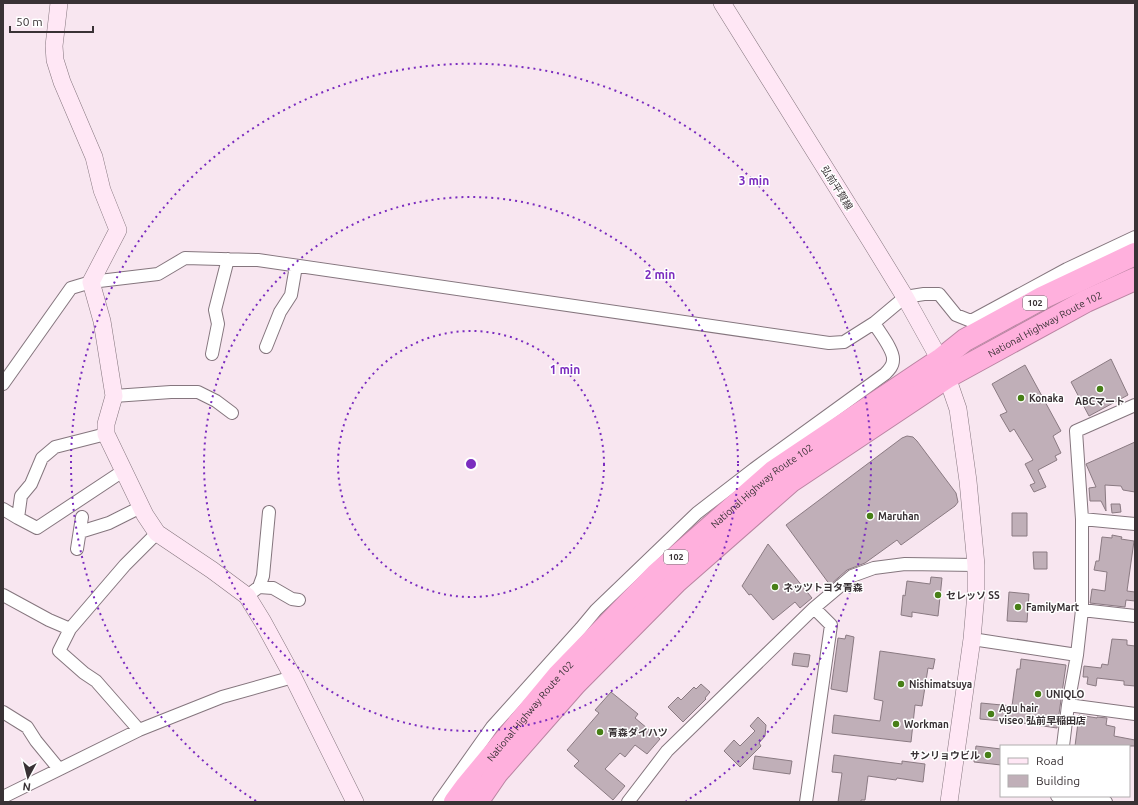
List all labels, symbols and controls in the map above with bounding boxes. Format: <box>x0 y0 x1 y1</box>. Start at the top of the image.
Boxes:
scale bar <box>10 8 93 34</box>
text: 50 m <box>16 15 43 28</box>
street label: 弘前平賀線 <box>819 164 855 212</box>
text: 3 min <box>739 174 769 187</box>
text: 2 min <box>645 268 675 281</box>
street label: National Highway Route 102 <box>986 289 1104 359</box>
road number: 102 <box>1023 296 1047 310</box>
text: 1 min <box>550 363 580 376</box>
marker: ABCマート <box>1095 384 1105 394</box>
marker: Konaka <box>1016 393 1026 403</box>
place label: Konaka <box>1029 393 1064 404</box>
place label: ABCマート <box>1075 396 1125 407</box>
street label: National Highway Route 102 <box>708 442 815 530</box>
centre of rings <box>464 457 478 471</box>
marker: Maruhan <box>865 511 875 521</box>
place label: Maruhan <box>878 511 920 522</box>
road number: 102 <box>664 550 688 564</box>
marker: ネッツトヨタ青森 <box>770 582 780 592</box>
place label: ネッツトヨタ青森 <box>783 582 863 593</box>
marker: セレッソ SS <box>933 590 943 600</box>
place label: セレッソ SS <box>946 590 1000 601</box>
marker: FamilyMart <box>1013 602 1023 612</box>
place label: FamilyMart <box>1026 602 1080 613</box>
street label: National Highway Route 102 <box>484 658 575 763</box>
marker: Nishimatsuya <box>896 679 906 689</box>
place label: Nishimatsuya <box>909 679 972 690</box>
marker: UNIQLO <box>1033 689 1043 699</box>
place label: UNIQLO <box>1046 689 1085 700</box>
place label: Agu hair viseo 弘前早稲田店 <box>999 703 1086 726</box>
marker: Agu hair viseo 弘前早稲田店 <box>986 709 996 719</box>
marker: Workman <box>891 719 901 729</box>
place label: Workman <box>904 719 949 730</box>
marker: 青森ダイハツ <box>595 727 605 737</box>
place label: 青森ダイハツ <box>608 727 668 738</box>
legend <box>1000 745 1130 797</box>
place label: サンリョウビル <box>910 750 980 761</box>
marker: サンリョウビル <box>983 750 993 760</box>
text: Road <box>1036 754 1064 767</box>
north arrow <box>8 757 48 797</box>
text: Building <box>1036 774 1080 787</box>
text: N <box>22 780 32 793</box>

